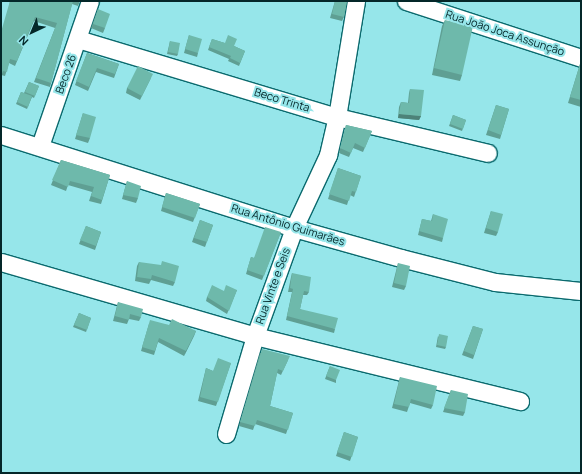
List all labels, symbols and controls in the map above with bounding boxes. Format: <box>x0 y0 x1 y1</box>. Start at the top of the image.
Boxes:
street label: Rua João Joca Assunção <box>444 8 566 58</box>
north arrow <box>12 12 52 52</box>
text: N <box>15 33 31 49</box>
street label: Beco 26 <box>53 53 79 95</box>
street label: Beco Trinta <box>253 85 311 115</box>
street label: Rua Antônio Guimarães <box>230 201 346 249</box>
street label: Rua Vinte e Seis <box>253 246 293 326</box>

